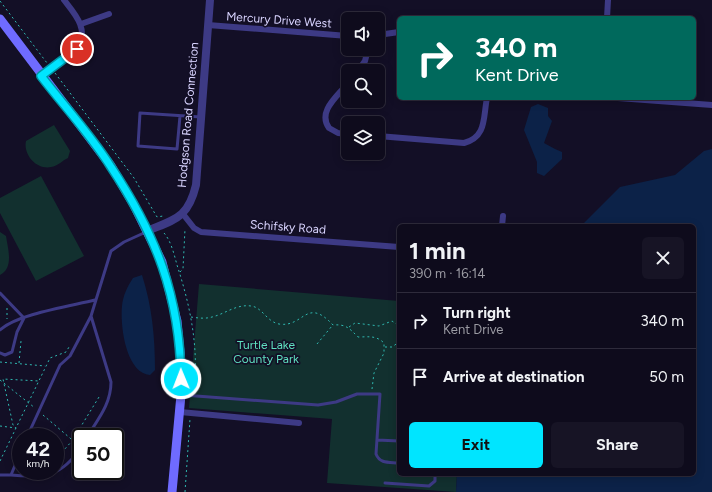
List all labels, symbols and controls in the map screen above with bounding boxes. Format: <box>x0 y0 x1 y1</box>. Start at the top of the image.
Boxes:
street label: Mercury Drive West <box>226 9 333 31</box>
map controls <box>341 12 385 160</box>
button: sound <box>341 12 385 56</box>
text: 340 m <box>475 30 558 64</box>
pin <box>60 32 94 66</box>
icon: right <box>409 32 461 84</box>
icon: arrive <box>66 38 88 60</box>
street label: Hodgson Road Connection <box>175 41 201 188</box>
button: search <box>341 64 385 108</box>
text: Kent Drive <box>475 64 559 86</box>
button: layers <box>341 116 385 160</box>
street label: Schifsky Road <box>250 217 326 237</box>
text: 1 min <box>409 236 466 265</box>
button: close <box>642 237 684 279</box>
text: 390 m · 16:14 <box>409 266 485 281</box>
text: Turn right <box>443 304 511 322</box>
icon: right <box>409 310 431 332</box>
text: 340 m <box>640 312 684 330</box>
text: Kent Drive <box>443 322 503 337</box>
park label: Turtle Lake County Park <box>233 338 299 366</box>
position arrow <box>160 358 202 400</box>
icon: arrive <box>409 366 431 388</box>
text: Arrive at destination <box>443 368 584 386</box>
text: 50 m <box>649 368 684 386</box>
button: Exit <box>409 422 543 468</box>
button: Share <box>551 422 684 468</box>
speed limit sign: 50 <box>72 428 124 480</box>
text: 42 <box>26 437 50 461</box>
text: km/h <box>27 457 49 470</box>

